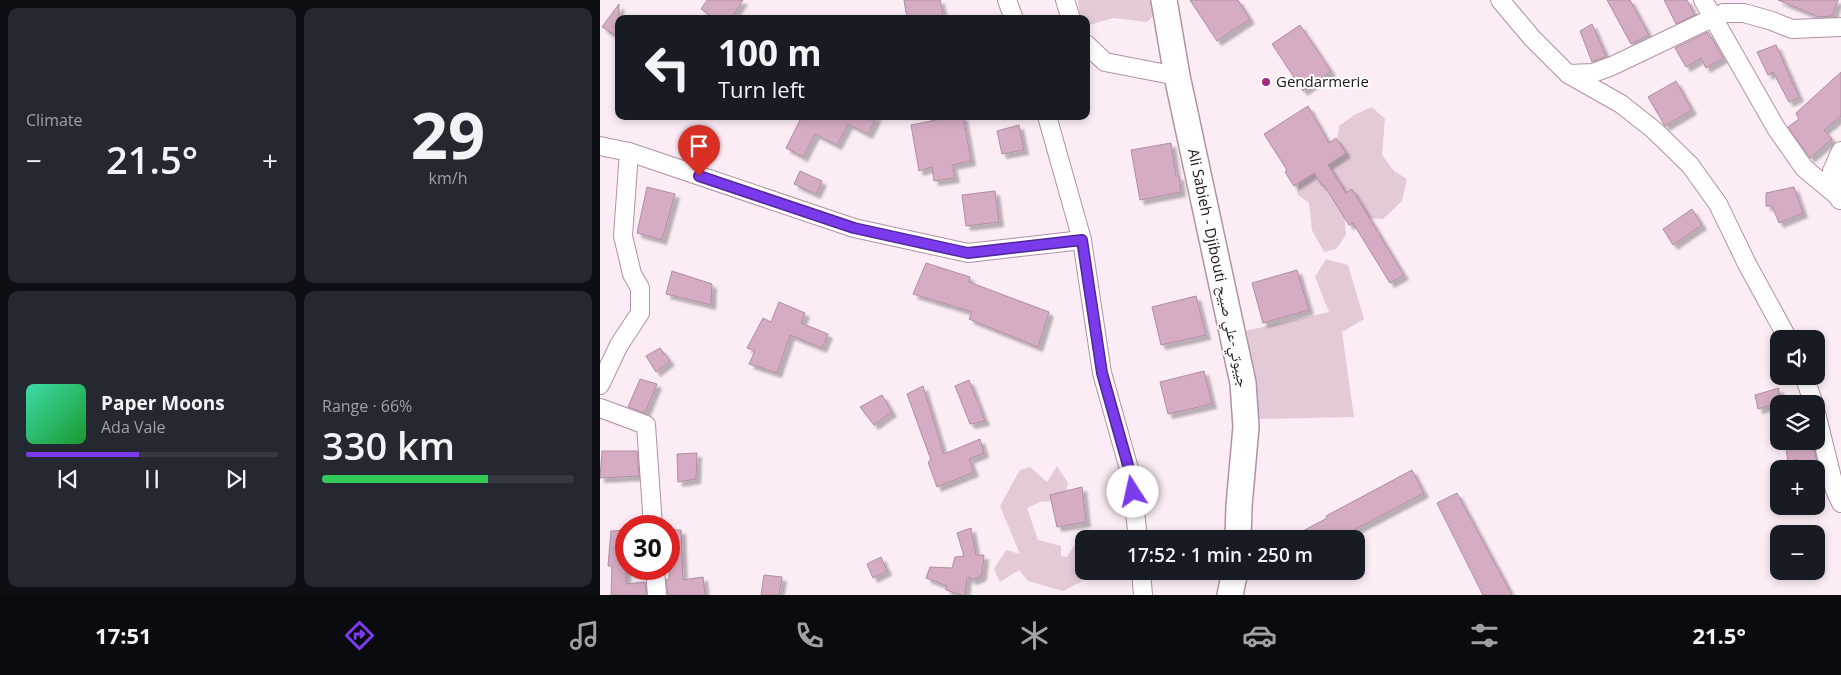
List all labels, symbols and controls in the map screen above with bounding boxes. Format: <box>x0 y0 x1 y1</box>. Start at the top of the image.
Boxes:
text: 100 m <box>718 29 822 76</box>
icon: left <box>635 35 700 100</box>
place label: Gendarmerie <box>1276 71 1369 91</box>
text: Turn left <box>718 74 805 104</box>
marker: Gendarmerie <box>1260 76 1272 88</box>
text: 29 <box>411 90 485 178</box>
text: Climate <box>26 109 83 131</box>
pin <box>678 125 720 176</box>
icon: arrive <box>685 132 713 160</box>
text: 21.5° <box>106 133 198 185</box>
text: − <box>26 141 42 179</box>
text: + <box>262 141 278 179</box>
street label: Ali Sabieh - Djibouti جيبوتي-علي صبيح <box>1181 147 1254 390</box>
text: km/h <box>429 167 467 189</box>
map controls <box>1770 330 1825 580</box>
button: sound <box>1770 330 1825 385</box>
text: Paper Moons <box>101 390 225 416</box>
text: Range · 66% <box>322 395 412 417</box>
button: layers <box>1770 395 1825 450</box>
text: Ada Vale <box>101 416 165 438</box>
text: 330 km <box>322 419 455 471</box>
button: + <box>1770 460 1825 515</box>
icon: previous <box>54 465 82 493</box>
icon: pause <box>138 465 166 493</box>
icon: next <box>222 465 250 493</box>
position arrow <box>1106 465 1158 517</box>
speed limit sign: 30 <box>615 515 680 580</box>
button: − <box>1770 525 1825 580</box>
text: 17:52 · 1 min · 250 m <box>1127 542 1313 568</box>
icon: directions <box>342 618 377 653</box>
icon: music <box>567 618 602 653</box>
icon: phone <box>792 618 827 653</box>
icon: climate <box>1017 618 1052 653</box>
icon: car <box>1242 618 1277 653</box>
icon: filters <box>1467 618 1502 653</box>
text: 17:51 <box>95 620 152 650</box>
text: 21.5° <box>1692 620 1746 650</box>

